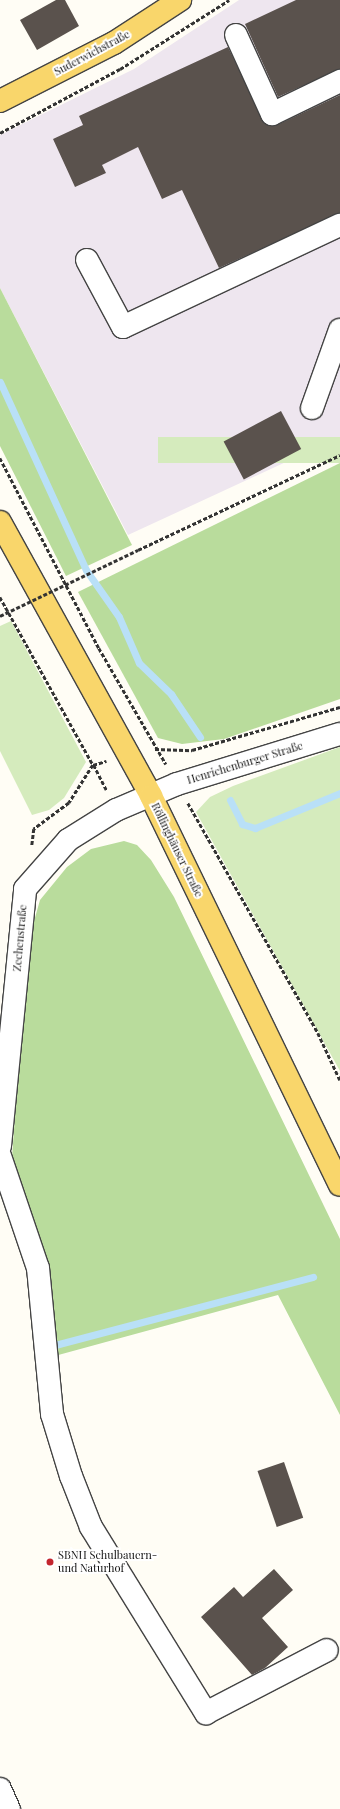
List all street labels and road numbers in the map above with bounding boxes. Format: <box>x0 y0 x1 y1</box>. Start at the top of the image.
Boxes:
street label: Suderwichstraße <box>52 27 132 79</box>
street label: Henrichenburger Straße <box>185 739 305 787</box>
street label: Röllinghäuser Straße <box>148 801 206 899</box>
street label: Zechenstraße <box>10 904 30 972</box>

